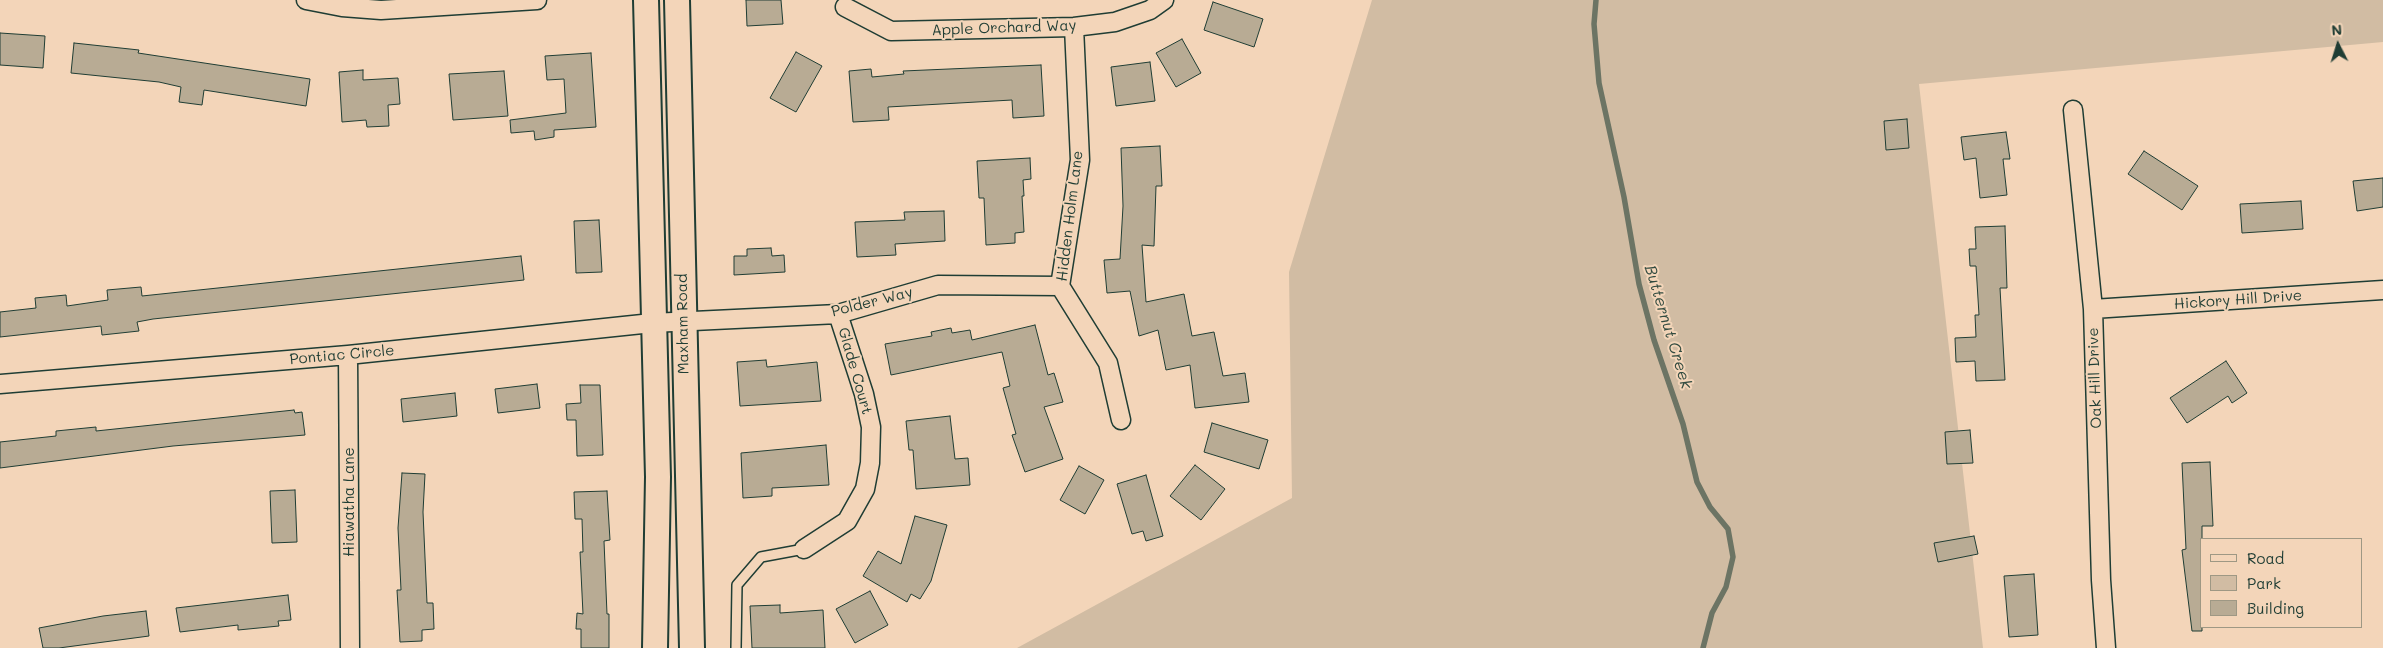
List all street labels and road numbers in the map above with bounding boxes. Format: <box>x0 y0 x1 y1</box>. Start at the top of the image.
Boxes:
street label: Apple Orchard Way <box>931 16 1077 40</box>
street label: Hidden Holm Lane <box>1053 150 1087 282</box>
street label: Maxham Road <box>673 273 693 375</box>
street label: Polder Way <box>829 283 915 321</box>
street label: Hickory Hill Drive <box>2173 287 2303 313</box>
street label: Glade Court <box>834 325 876 417</box>
street label: Oak Hill Drive <box>2084 327 2106 429</box>
street label: Pontiac Circle <box>289 341 395 369</box>
street label: Hiawatha Lane <box>340 447 358 557</box>

